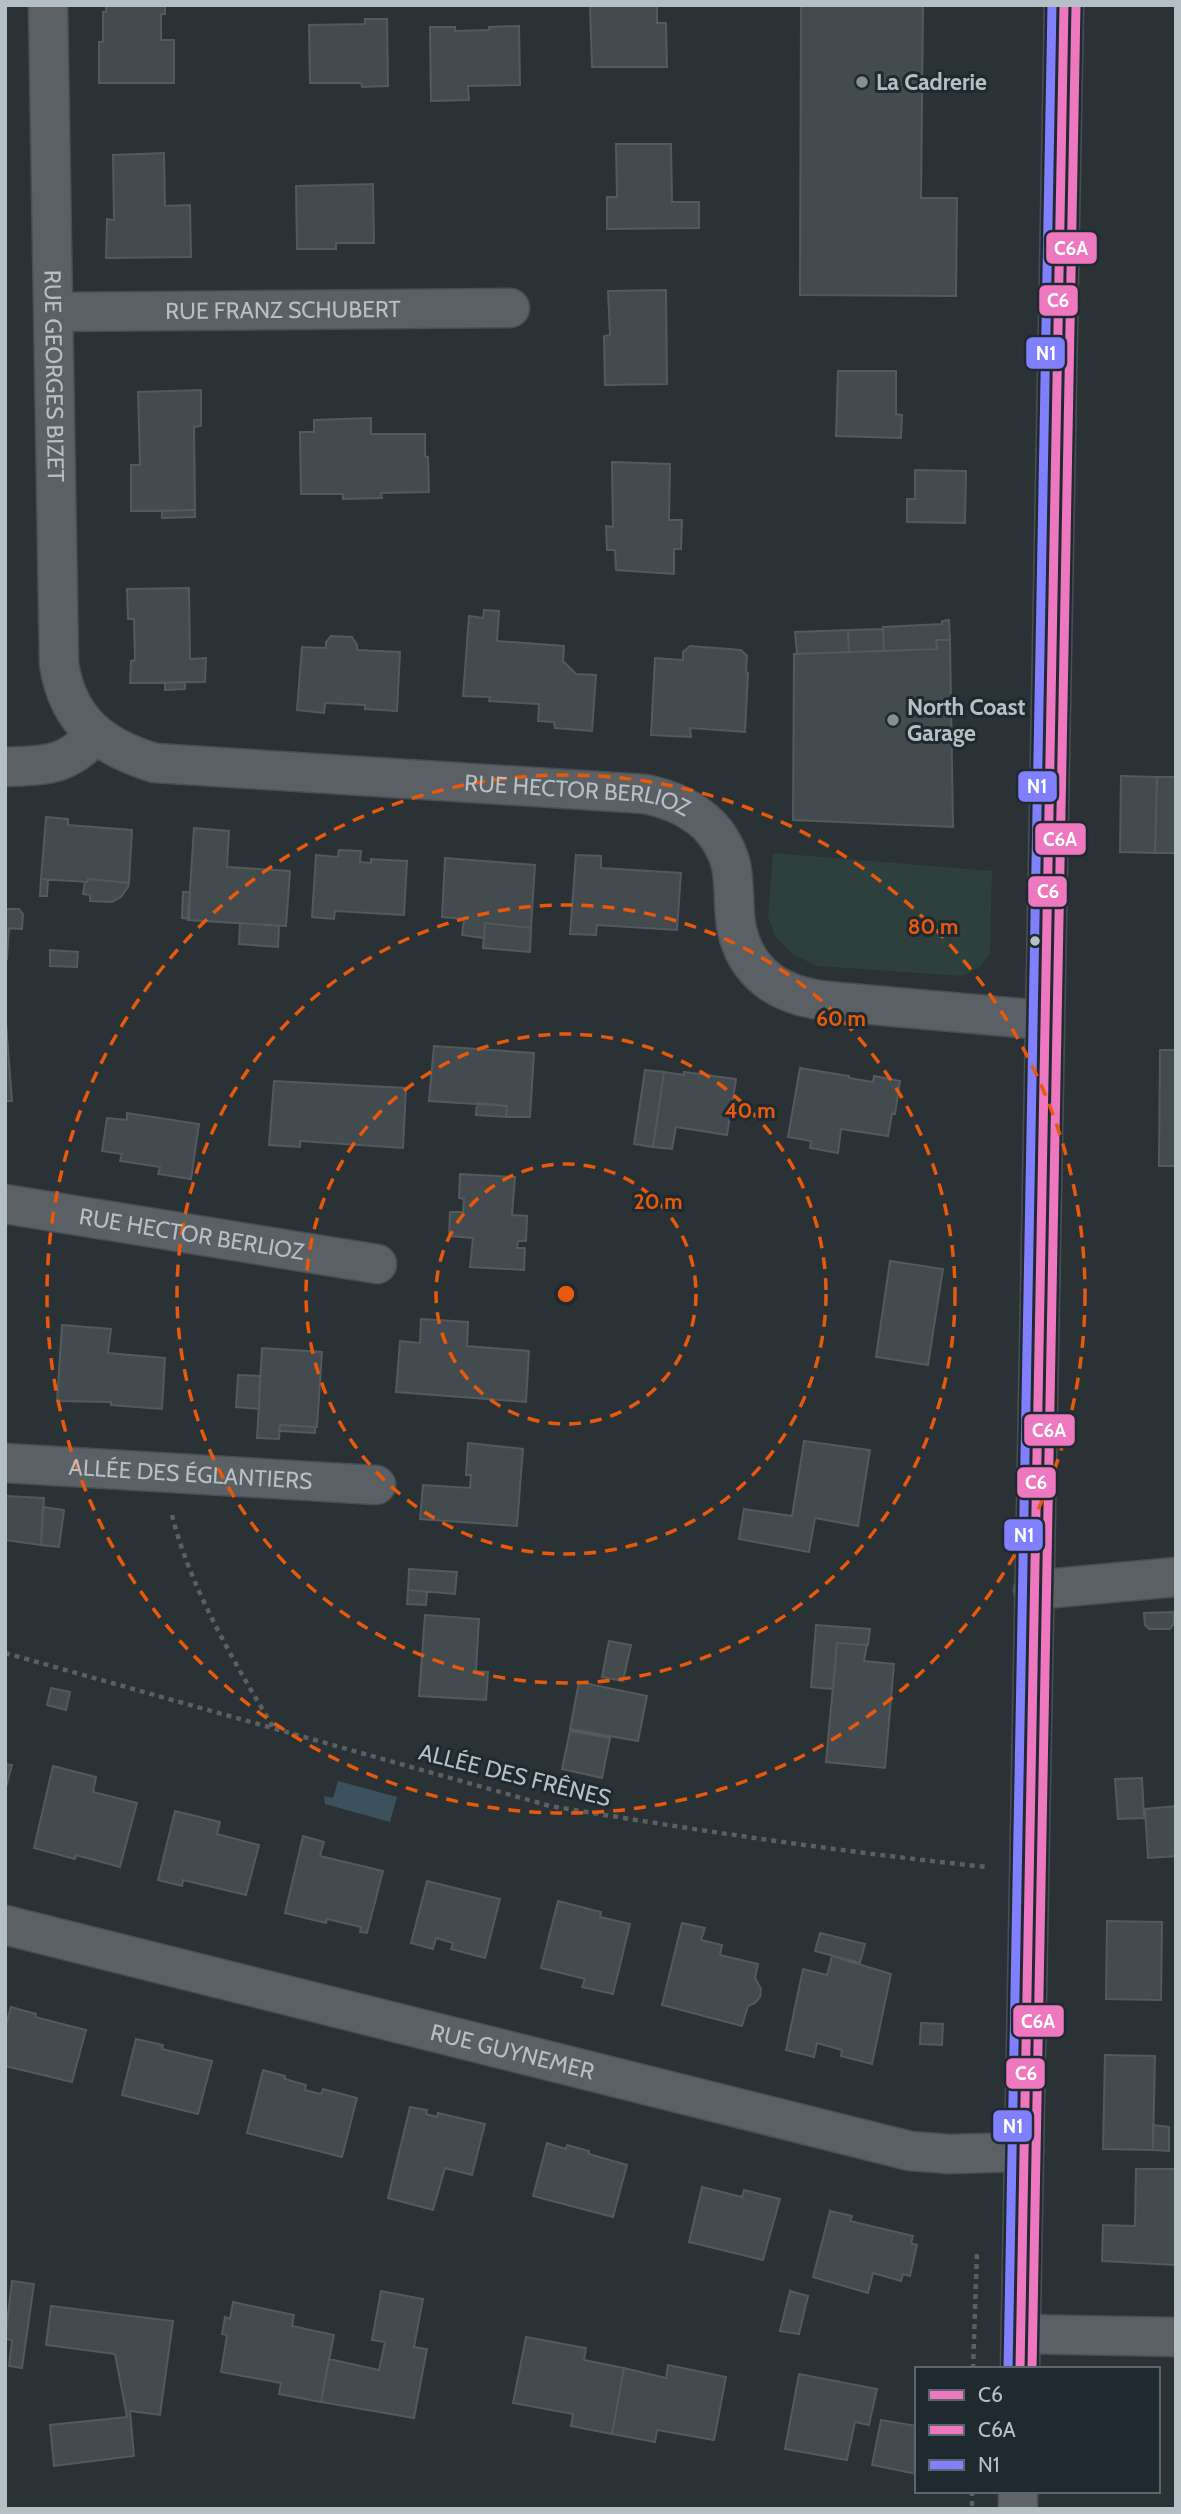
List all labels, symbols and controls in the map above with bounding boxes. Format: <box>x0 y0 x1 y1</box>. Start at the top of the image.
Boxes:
place label: La Cadrerie <box>876 68 987 96</box>
marker: La Cadrerie <box>854 74 870 90</box>
line badge: C6A <box>1045 231 1098 265</box>
text: C6A <box>1054 237 1088 260</box>
street label: RUE GEORGES BIZET <box>38 270 70 482</box>
line badge: C6 <box>1038 284 1079 317</box>
text: C6 <box>1047 289 1069 312</box>
street label: RUE FRANZ SCHUBERT <box>165 295 401 325</box>
line badge: N1 <box>1025 336 1066 370</box>
text: N1 <box>1036 342 1056 365</box>
place label: North Coast Garage <box>907 693 1025 747</box>
marker: North Coast Garage <box>885 712 901 728</box>
street label: RUE HECTOR BERLIOZ <box>463 769 695 822</box>
line badge: N1 <box>1017 770 1058 803</box>
text: N1 <box>1027 775 1047 798</box>
line badge: C6A <box>1034 822 1087 856</box>
text: C6A <box>1043 828 1077 851</box>
line badge: C6 <box>1027 875 1068 908</box>
text: C6 <box>1037 880 1059 903</box>
text: 80 m <box>908 914 958 939</box>
unlabelled marker <box>1028 934 1042 948</box>
text: 60 m <box>816 1006 866 1031</box>
text: 40 m <box>725 1098 775 1123</box>
text: 20 m <box>634 1189 682 1214</box>
street label: RUE HECTOR BERLIOZ <box>77 1202 307 1266</box>
centre of rings <box>554 1282 578 1306</box>
line badge: C6A <box>1023 1413 1076 1447</box>
text: C6A <box>1032 1419 1066 1442</box>
street label: ALLÉE DES ÉGLANTIERS <box>68 1453 313 1495</box>
line badge: C6 <box>1016 1466 1057 1499</box>
text: C6 <box>1025 1471 1047 1494</box>
line badge: N1 <box>1003 1518 1044 1552</box>
text: N1 <box>1014 1524 1034 1547</box>
street label: ALLÉE DES FRÊNES <box>416 1737 614 1812</box>
line badge: C6A <box>1012 2004 1065 2038</box>
text: C6A <box>1021 2010 1055 2033</box>
street label: RUE GUYNEMER <box>428 2018 597 2086</box>
line badge: C6 <box>1005 2057 1046 2090</box>
text: C6 <box>1015 2062 1037 2085</box>
line badge: N1 <box>992 2109 1033 2143</box>
text: N1 <box>1003 2115 1023 2138</box>
legend <box>915 2367 1160 2493</box>
text: C6 <box>978 2382 1003 2407</box>
text: C6A <box>978 2417 1016 2442</box>
text: N1 <box>978 2452 1000 2477</box>

